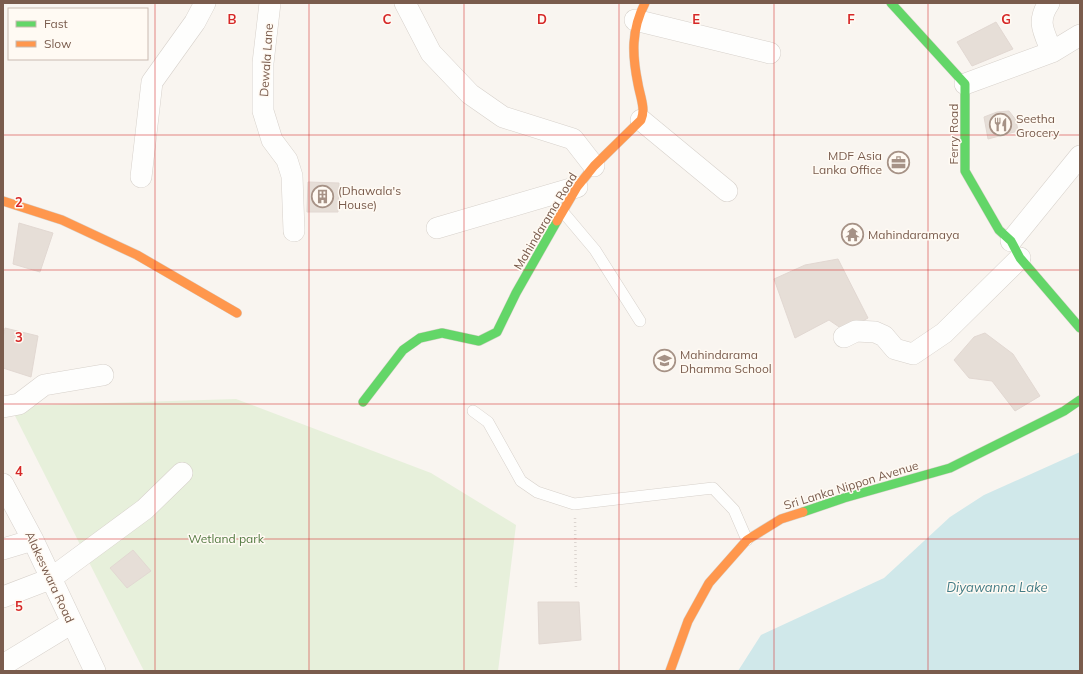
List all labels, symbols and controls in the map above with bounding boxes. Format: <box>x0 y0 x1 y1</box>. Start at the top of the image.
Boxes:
legend <box>8 8 148 60</box>
text: B <box>228 11 237 27</box>
text: C <box>383 11 392 27</box>
text: D <box>537 11 547 27</box>
text: E <box>692 11 700 27</box>
text: F <box>847 11 855 27</box>
text: G <box>1001 11 1011 27</box>
text: Fast <box>44 16 68 31</box>
street label: Dewala Lane <box>256 23 276 97</box>
text: Slow <box>44 36 72 51</box>
street label: Ferry Road <box>946 103 961 165</box>
place label: Seetha Grocery <box>1016 111 1060 140</box>
restaurant icon: Seetha Grocery <box>988 112 1014 138</box>
place label: MDF Asia Lanka Office <box>812 148 882 177</box>
office icon: MDF Asia Lanka Office <box>885 149 911 175</box>
street label: Mahindarama Road <box>510 170 580 272</box>
place label: (Dhawala's House) <box>338 183 401 212</box>
building icon: (Dhawala's House) <box>310 184 336 210</box>
text: 2 <box>15 194 23 210</box>
temple icon: Mahindaramaya <box>839 221 865 247</box>
place label: Mahindaramaya <box>868 227 959 242</box>
text: 3 <box>15 329 23 345</box>
place label: Mahindarama Dhamma School <box>680 347 772 376</box>
school or university icon: Mahindarama Dhamma School <box>651 348 677 374</box>
street label: Sri Lanka Nippon Avenue <box>782 457 920 513</box>
text: 4 <box>15 463 23 479</box>
street label: Alakeswara Road <box>22 529 78 625</box>
park label: Wetland park <box>188 531 265 546</box>
water label: Diyawanna Lake <box>946 579 1048 595</box>
text: 5 <box>15 598 23 614</box>

